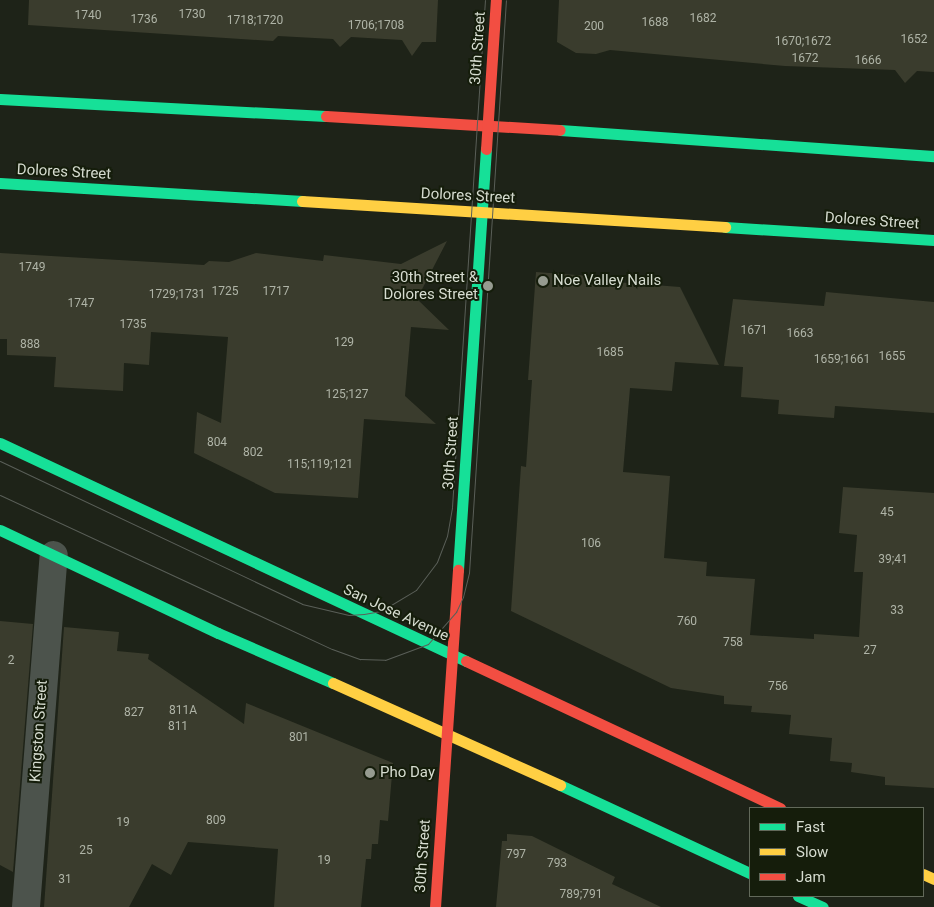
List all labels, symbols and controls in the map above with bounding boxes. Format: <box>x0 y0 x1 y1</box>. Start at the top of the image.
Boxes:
house number: 1730 <box>179 8 205 22</box>
house number: 1740 <box>75 9 101 23</box>
street label: 30th Street <box>466 11 490 85</box>
house number: 1682 <box>690 12 716 26</box>
house number: 1736 <box>131 13 157 27</box>
house number: 1718;1720 <box>227 14 283 28</box>
house number: 1688 <box>642 16 668 30</box>
house number: 1706;1708 <box>348 19 404 33</box>
house number: 200 <box>584 20 604 34</box>
house number: 1652 <box>901 33 927 47</box>
house number: 1670;1672 <box>775 35 831 49</box>
house number: 1672 <box>792 52 818 66</box>
house number: 1666 <box>855 54 881 68</box>
street label: Dolores Street <box>16 161 112 183</box>
street label: Dolores Street <box>420 185 516 207</box>
street label: Dolores Street <box>824 209 920 233</box>
house number: 1749 <box>19 261 45 275</box>
place label: 30th Street & Dolores Street <box>383 268 478 303</box>
place label: Noe Valley Nails <box>553 272 661 290</box>
marker: Noe Valley Nails <box>537 275 549 287</box>
marker: 30th Street & Dolores Street <box>482 280 494 292</box>
house number: 1725 <box>212 285 238 299</box>
house number: 1717 <box>263 285 289 299</box>
house number: 1729;1731 <box>149 288 205 302</box>
house number: 1747 <box>68 297 94 311</box>
house number: 1735 <box>120 318 146 332</box>
house number: 1671 <box>741 324 767 338</box>
house number: 1663 <box>787 327 813 341</box>
house number: 129 <box>334 336 354 350</box>
house number: 888 <box>20 338 40 352</box>
house number: 1685 <box>597 346 623 360</box>
house number: 1655 <box>879 350 905 364</box>
house number: 1659;1661 <box>814 353 870 367</box>
house number: 125;127 <box>325 388 369 402</box>
street label: 30th Street <box>439 416 463 490</box>
house number: 804 <box>207 436 227 450</box>
house number: 802 <box>243 446 263 460</box>
house number: 115;119;121 <box>287 458 353 472</box>
house number: 45 <box>880 506 894 520</box>
house number: 106 <box>581 537 601 551</box>
house number: 39;41 <box>878 553 908 567</box>
street label: San Jose Avenue <box>340 581 452 645</box>
house number: 33 <box>890 604 904 618</box>
house number: 760 <box>677 615 697 629</box>
house number: 758 <box>723 636 743 650</box>
house number: 27 <box>863 644 877 658</box>
house number: 2 <box>8 654 14 668</box>
street label: Kingston Street <box>26 679 52 783</box>
house number: 756 <box>768 680 788 694</box>
house number: 811A <box>169 704 197 718</box>
house number: 827 <box>124 706 144 720</box>
house number: 811 <box>168 720 188 734</box>
house number: 801 <box>289 731 309 745</box>
place label: Pho Day <box>380 764 435 782</box>
marker: Pho Day <box>364 767 376 779</box>
legend <box>749 807 924 897</box>
house number: 809 <box>206 814 226 828</box>
house number: 19 <box>116 816 130 830</box>
text: Fast <box>796 818 825 836</box>
street label: 30th Street <box>411 819 435 893</box>
text: Slow <box>796 843 828 861</box>
house number: 25 <box>79 844 93 858</box>
house number: 797 <box>506 848 526 862</box>
house number: 19 <box>317 854 331 868</box>
house number: 793 <box>547 857 567 871</box>
text: Jam <box>796 868 826 886</box>
house number: 31 <box>58 873 72 887</box>
house number: 789;791 <box>559 888 603 902</box>

